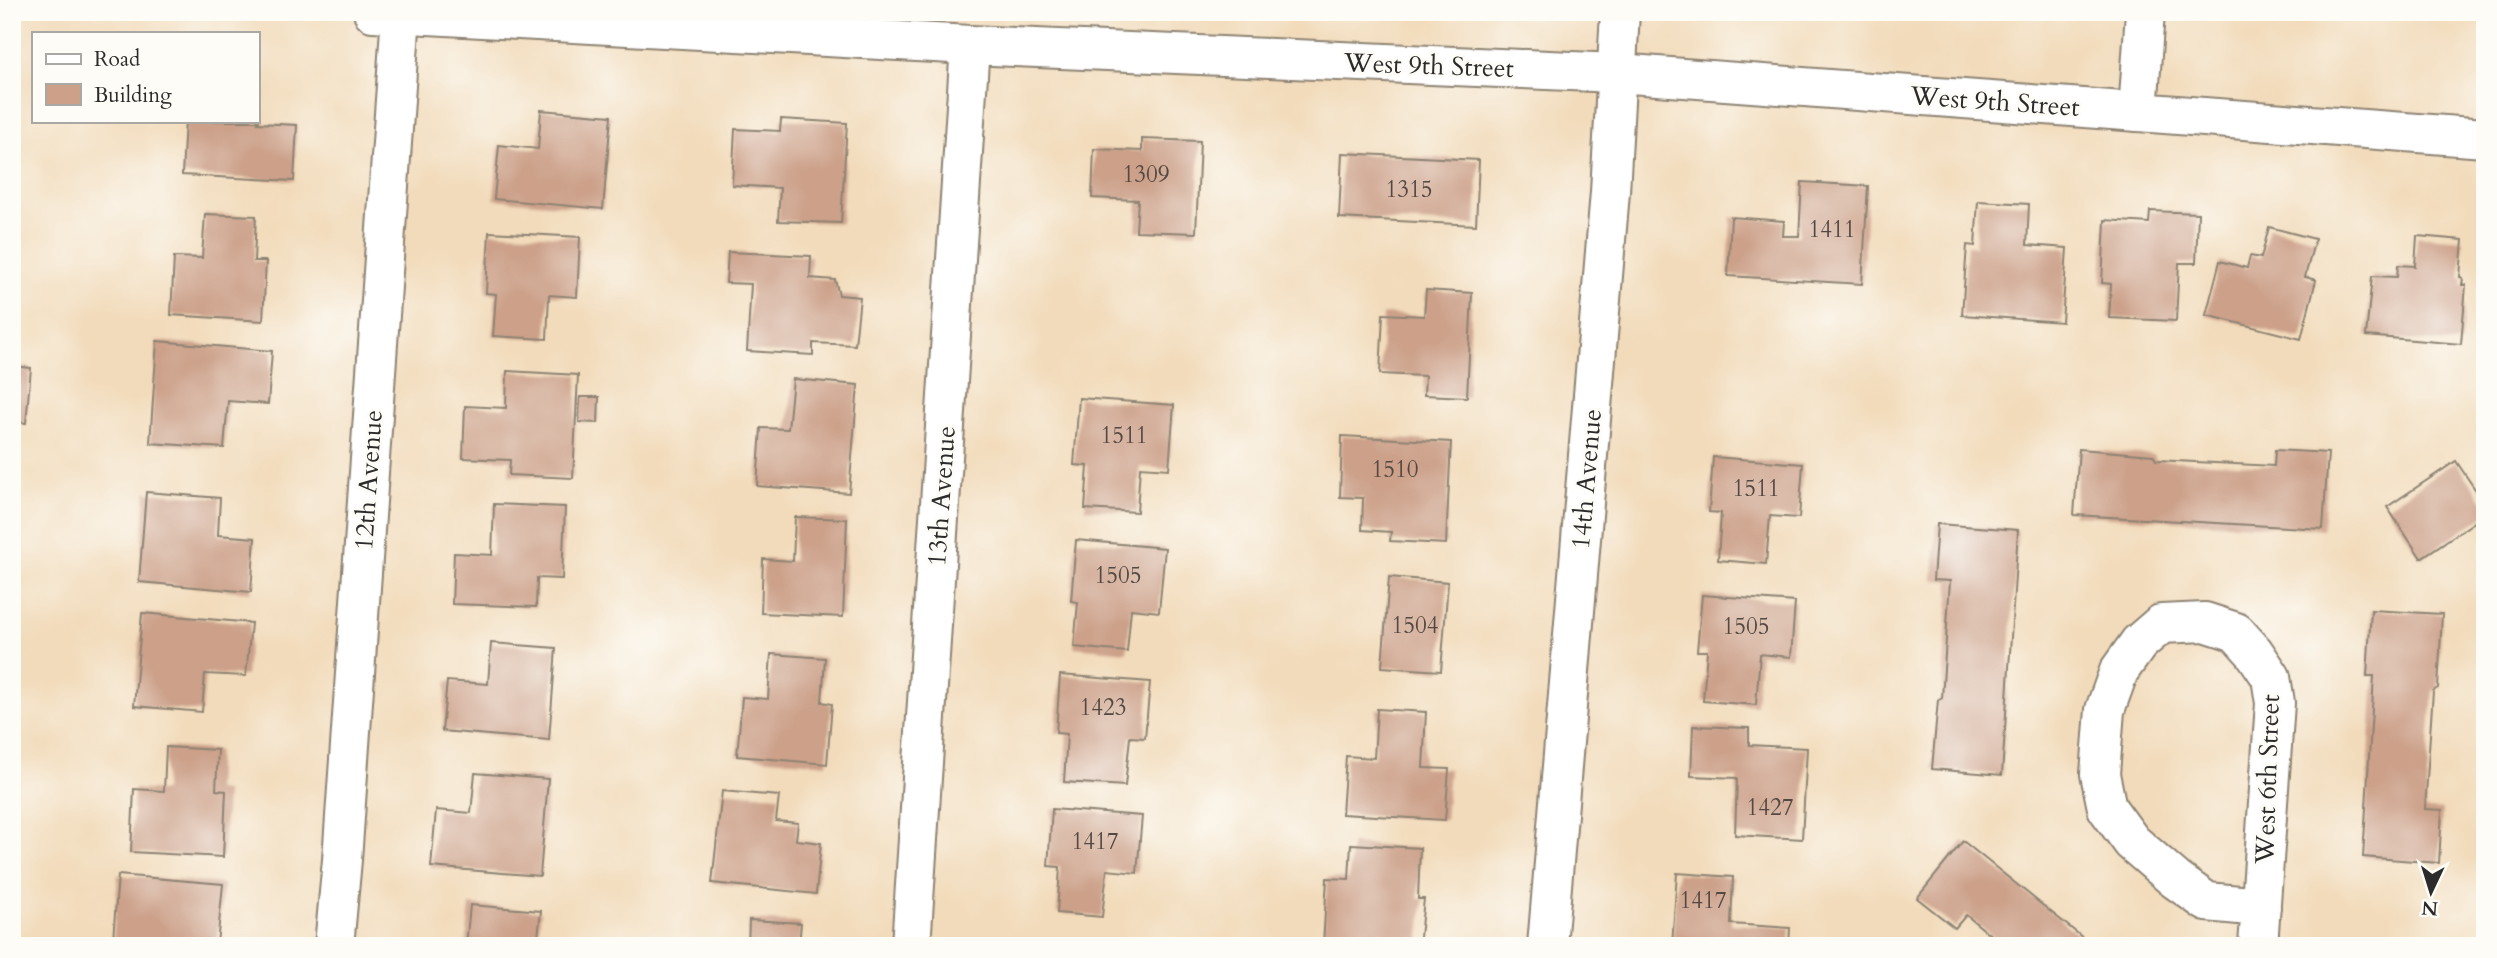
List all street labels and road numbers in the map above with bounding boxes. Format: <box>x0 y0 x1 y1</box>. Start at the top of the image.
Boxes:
street label: West 9th Street <box>1343 45 1514 86</box>
street label: West 9th Street <box>1908 78 2081 125</box>
street label: 14th Avenue <box>1563 408 1610 551</box>
street label: 12th Avenue <box>346 409 391 551</box>
street label: 13th Avenue <box>919 425 964 567</box>
street label: West 6th Street <box>2247 694 2288 865</box>

